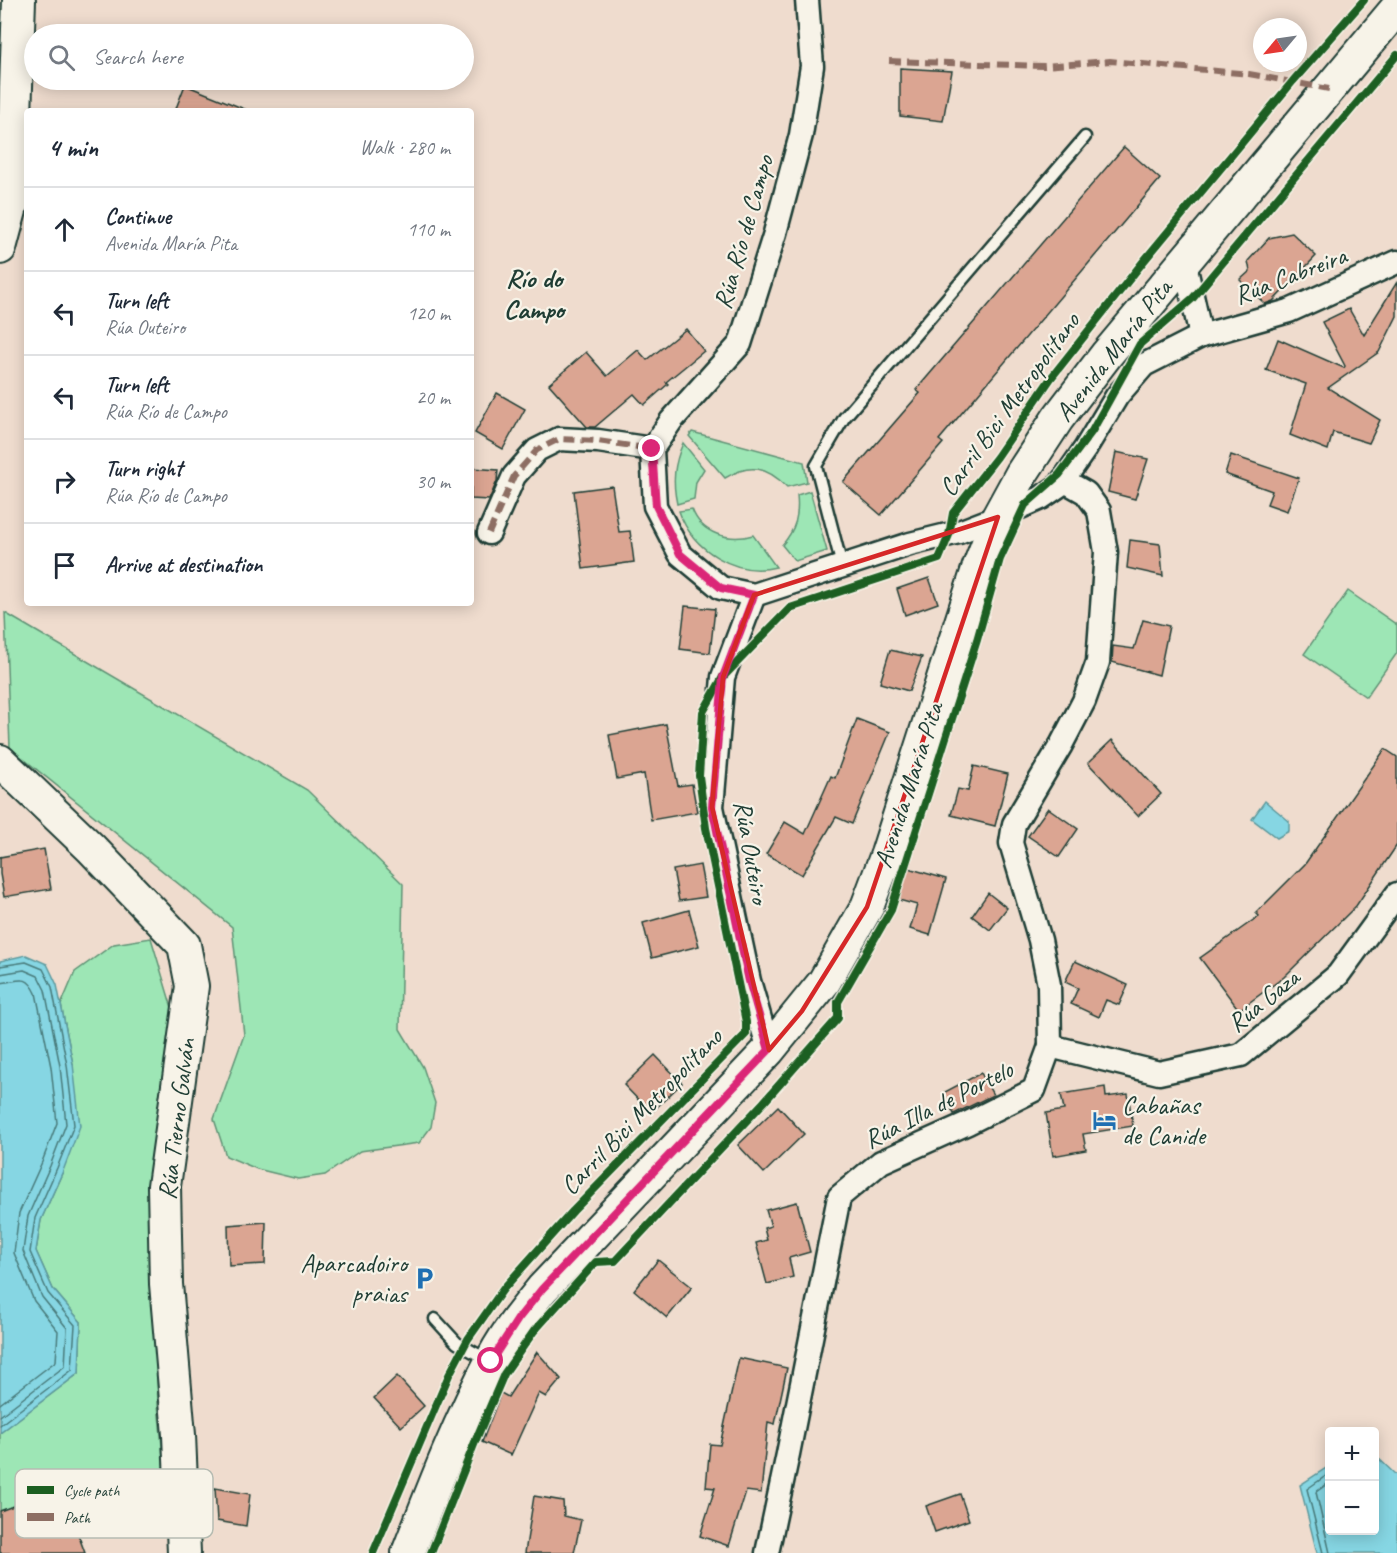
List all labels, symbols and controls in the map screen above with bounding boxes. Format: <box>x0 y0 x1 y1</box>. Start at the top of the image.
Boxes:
north arrow <box>1253 18 1307 72</box>
search box <box>24 24 474 90</box>
icon: search <box>45 41 78 74</box>
text: Search here <box>93 43 183 71</box>
text: 4 min <box>48 131 98 164</box>
text: Walk · 280 m <box>360 135 450 160</box>
street label: Rúa Río de Campo <box>706 150 782 313</box>
text: Continue <box>105 203 171 231</box>
icon: ahead <box>48 213 81 246</box>
text: 110 m <box>407 217 450 242</box>
text: Avenida María Pita <box>105 231 237 256</box>
street label: Rúa Cabreira <box>1229 238 1353 312</box>
district label: Río do Campo <box>504 261 566 326</box>
street label: Avenida María Pita <box>1047 271 1181 428</box>
text: Turn left <box>105 287 169 315</box>
icon: left <box>48 297 81 330</box>
text: 120 m <box>407 301 450 326</box>
street label: Carril Bici Metropolitano <box>932 304 1088 503</box>
text: Rúa Outeiro <box>105 315 185 340</box>
text: Turn left <box>105 371 169 399</box>
icon: left <box>48 381 81 414</box>
text: 20 m <box>416 385 450 410</box>
text: Rúa Río de Campo <box>105 399 227 424</box>
route end <box>638 435 664 461</box>
text: Turn right <box>105 455 182 483</box>
icon: right <box>48 465 81 498</box>
text: 30 m <box>416 469 450 494</box>
text: Rúa Río de Campo <box>105 483 227 508</box>
icon: arrive <box>48 549 81 582</box>
text: Arrive at destination <box>105 551 262 579</box>
street label: Avenida María Pita <box>866 696 951 872</box>
street label: Rúa Outeiro <box>726 798 777 909</box>
street label: Rúa Gaza <box>1221 960 1308 1039</box>
street label: Carril Bici Metropolitano <box>553 1020 731 1202</box>
street label: Rúa Tierno Galván <box>150 1035 203 1202</box>
street label: Rúa Illa de Portelo <box>858 1052 1020 1156</box>
place label: Cabañas de Canide <box>1122 1089 1207 1152</box>
hotel icon: Cabañas de Canide <box>1091 1107 1117 1133</box>
place label: Aparcadoiro praias <box>300 1247 410 1310</box>
parking icon: Aparcadoiro praias <box>412 1265 438 1291</box>
route start <box>477 1347 503 1373</box>
map controls <box>1325 1427 1379 1535</box>
button: + <box>1325 1427 1379 1481</box>
legend <box>15 1469 213 1538</box>
text: Cycle path <box>64 1481 120 1501</box>
button: − <box>1325 1481 1379 1535</box>
text: Path <box>64 1508 91 1528</box>

